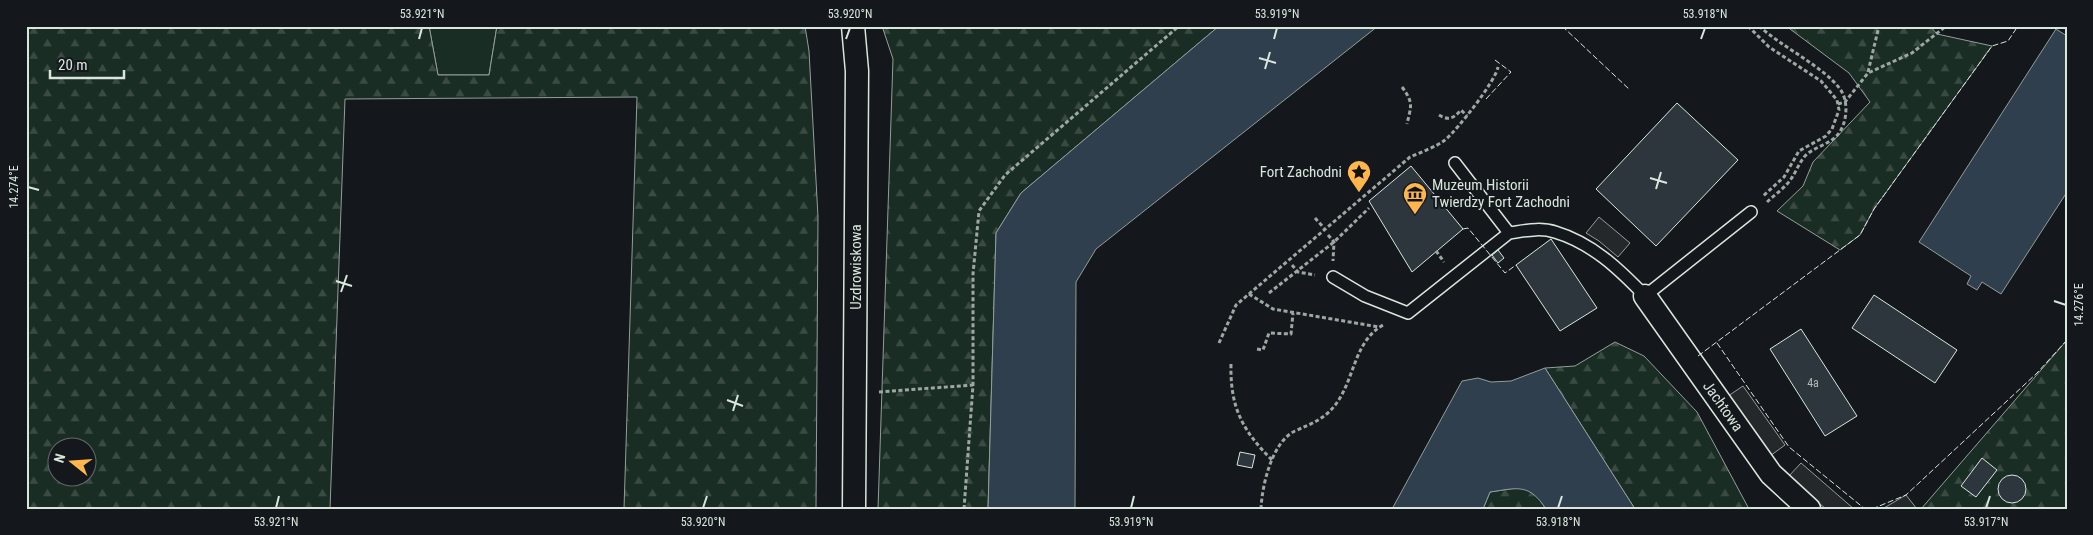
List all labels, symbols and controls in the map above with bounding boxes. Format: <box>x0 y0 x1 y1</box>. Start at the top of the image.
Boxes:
text: 53.921°N <box>400 7 444 21</box>
text: 53.920°N <box>828 7 872 21</box>
text: 53.919°N <box>1255 7 1299 21</box>
text: 53.918°N <box>1683 7 1727 21</box>
scale bar <box>50 48 124 80</box>
text: 20 m <box>58 56 88 74</box>
place icon: Fort Zachodni <box>1346 159 1372 193</box>
place label: Fort Zachodni <box>1260 163 1342 181</box>
text: 14.274°E <box>7 165 21 209</box>
place label: Muzeum Historii Twierdzy Fort Zachodni <box>1432 176 1570 211</box>
museum icon: Muzeum Historii Twierdzy Fort Zachodni <box>1402 181 1428 215</box>
street label: Uzdrowiskowa <box>847 224 865 310</box>
text: 14.276°E <box>2072 283 2086 327</box>
house number: 4a <box>1807 376 1819 390</box>
street label: Jachtowa <box>1699 378 1747 435</box>
north arrow <box>48 438 98 488</box>
text: N <box>51 452 68 465</box>
text: 53.921°N <box>254 515 298 529</box>
text: 53.920°N <box>681 515 725 529</box>
text: 53.919°N <box>1109 515 1153 529</box>
text: 53.918°N <box>1536 515 1580 529</box>
text: 53.917°N <box>1964 515 2008 529</box>

